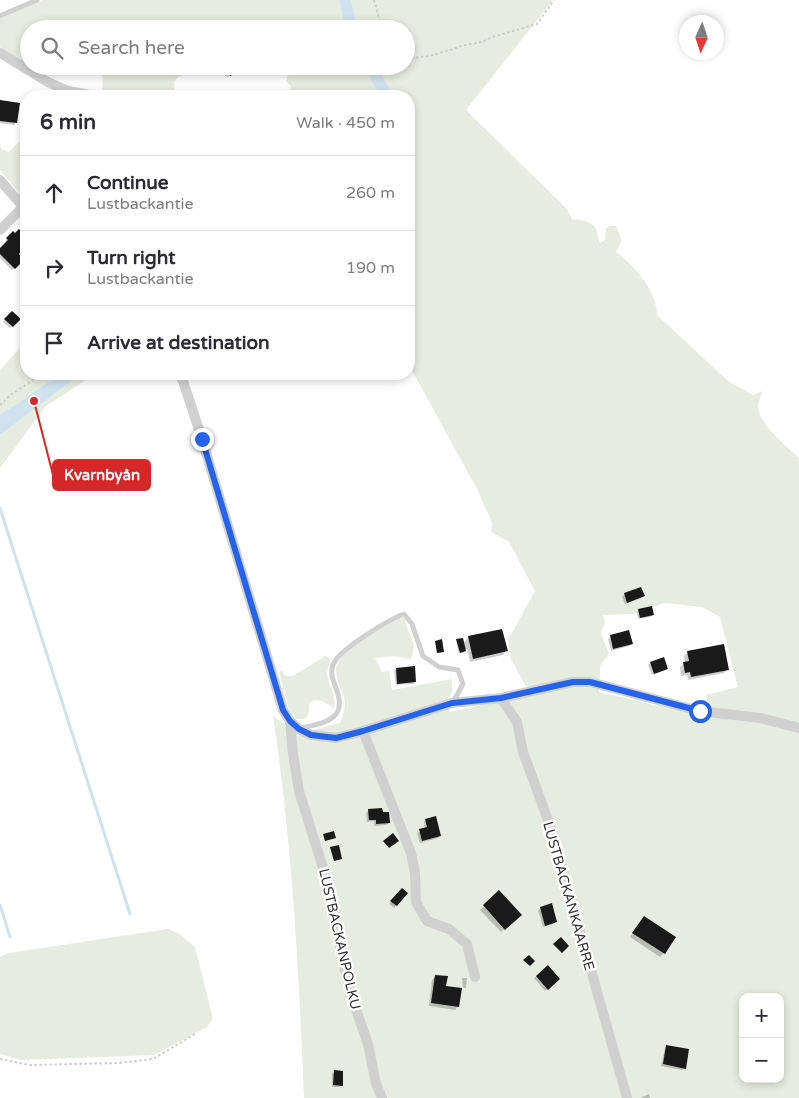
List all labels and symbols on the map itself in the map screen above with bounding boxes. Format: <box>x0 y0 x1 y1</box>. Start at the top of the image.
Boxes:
north arrow <box>679 15 724 60</box>
route end <box>191 428 214 451</box>
callout: Kvarnbyån <box>53 460 150 490</box>
text: Kvarnbyån <box>64 466 140 485</box>
route start <box>689 700 712 723</box>
street label: LUSTBACKANKAARRE <box>539 820 598 973</box>
street label: LUSTBACKANPOLKU <box>315 867 364 1011</box>

